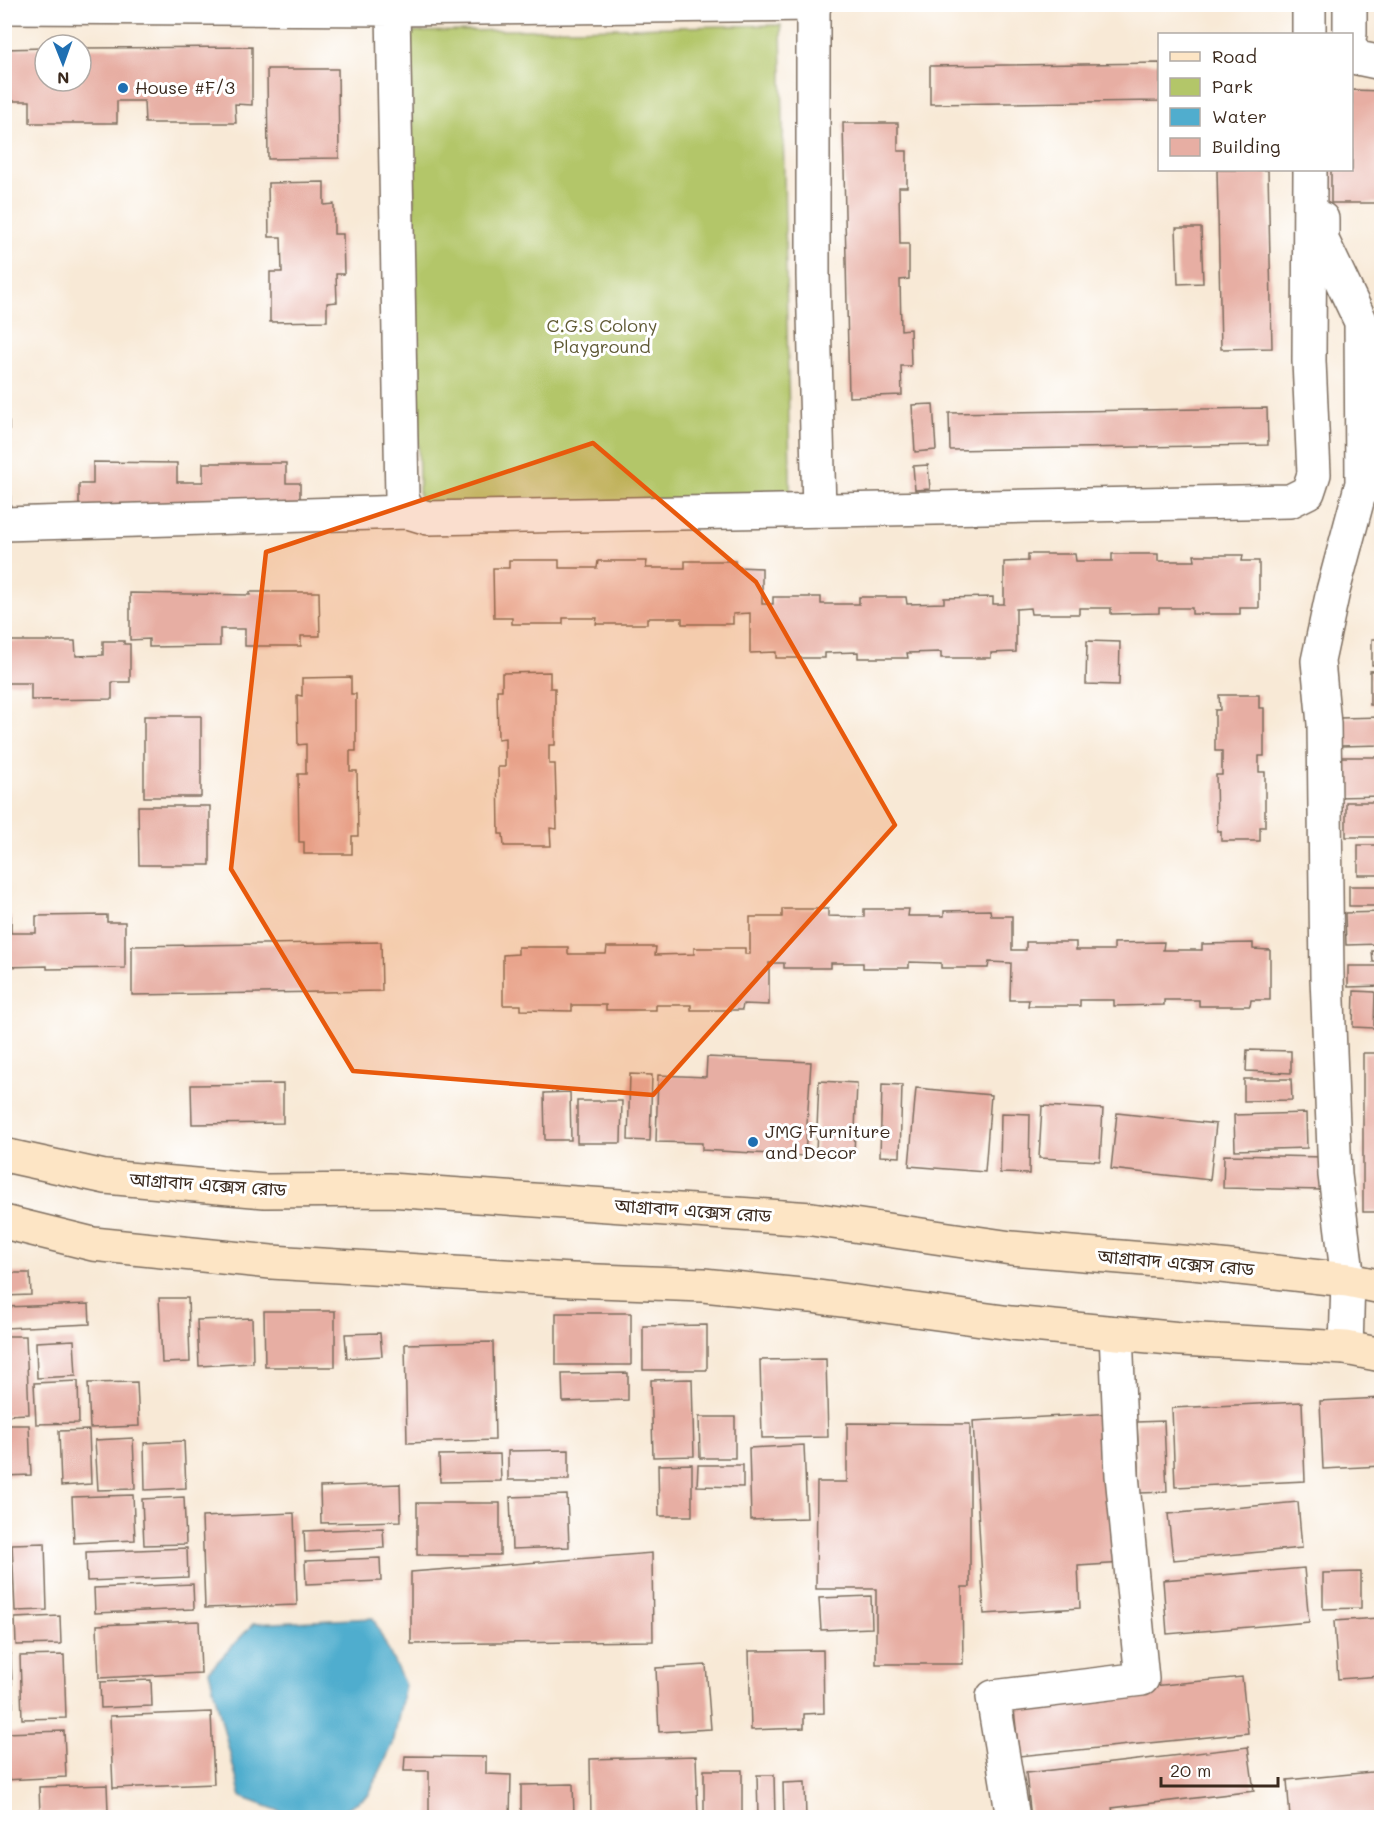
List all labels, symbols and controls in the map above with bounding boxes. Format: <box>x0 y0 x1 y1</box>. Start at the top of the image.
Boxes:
north arrow <box>33 33 93 93</box>
legend <box>1158 33 1353 171</box>
text: Road <box>1212 44 1257 68</box>
text: N <box>57 68 70 89</box>
text: Park <box>1212 74 1253 98</box>
place label: House #F/3 <box>135 75 235 99</box>
marker: House #F/3 <box>116 81 130 95</box>
text: Water <box>1212 104 1267 128</box>
text: Building <box>1212 134 1280 158</box>
park label: C.G.S Colony Playground <box>547 313 657 358</box>
place label: JMG Furniture and Decor <box>765 1119 891 1164</box>
marker: JMG Furniture and Decor <box>746 1135 760 1149</box>
street label: আগ্রাবাদ এক্সেস রোড <box>128 1166 287 1201</box>
street label: আগ্রাবাদ এক্সেস রোড <box>613 1192 772 1227</box>
street label: আগ্রাবাদ এক্সেস রোড <box>1096 1243 1255 1281</box>
scale bar <box>1161 1750 1278 1788</box>
text: 20 m <box>1170 1758 1211 1782</box>

